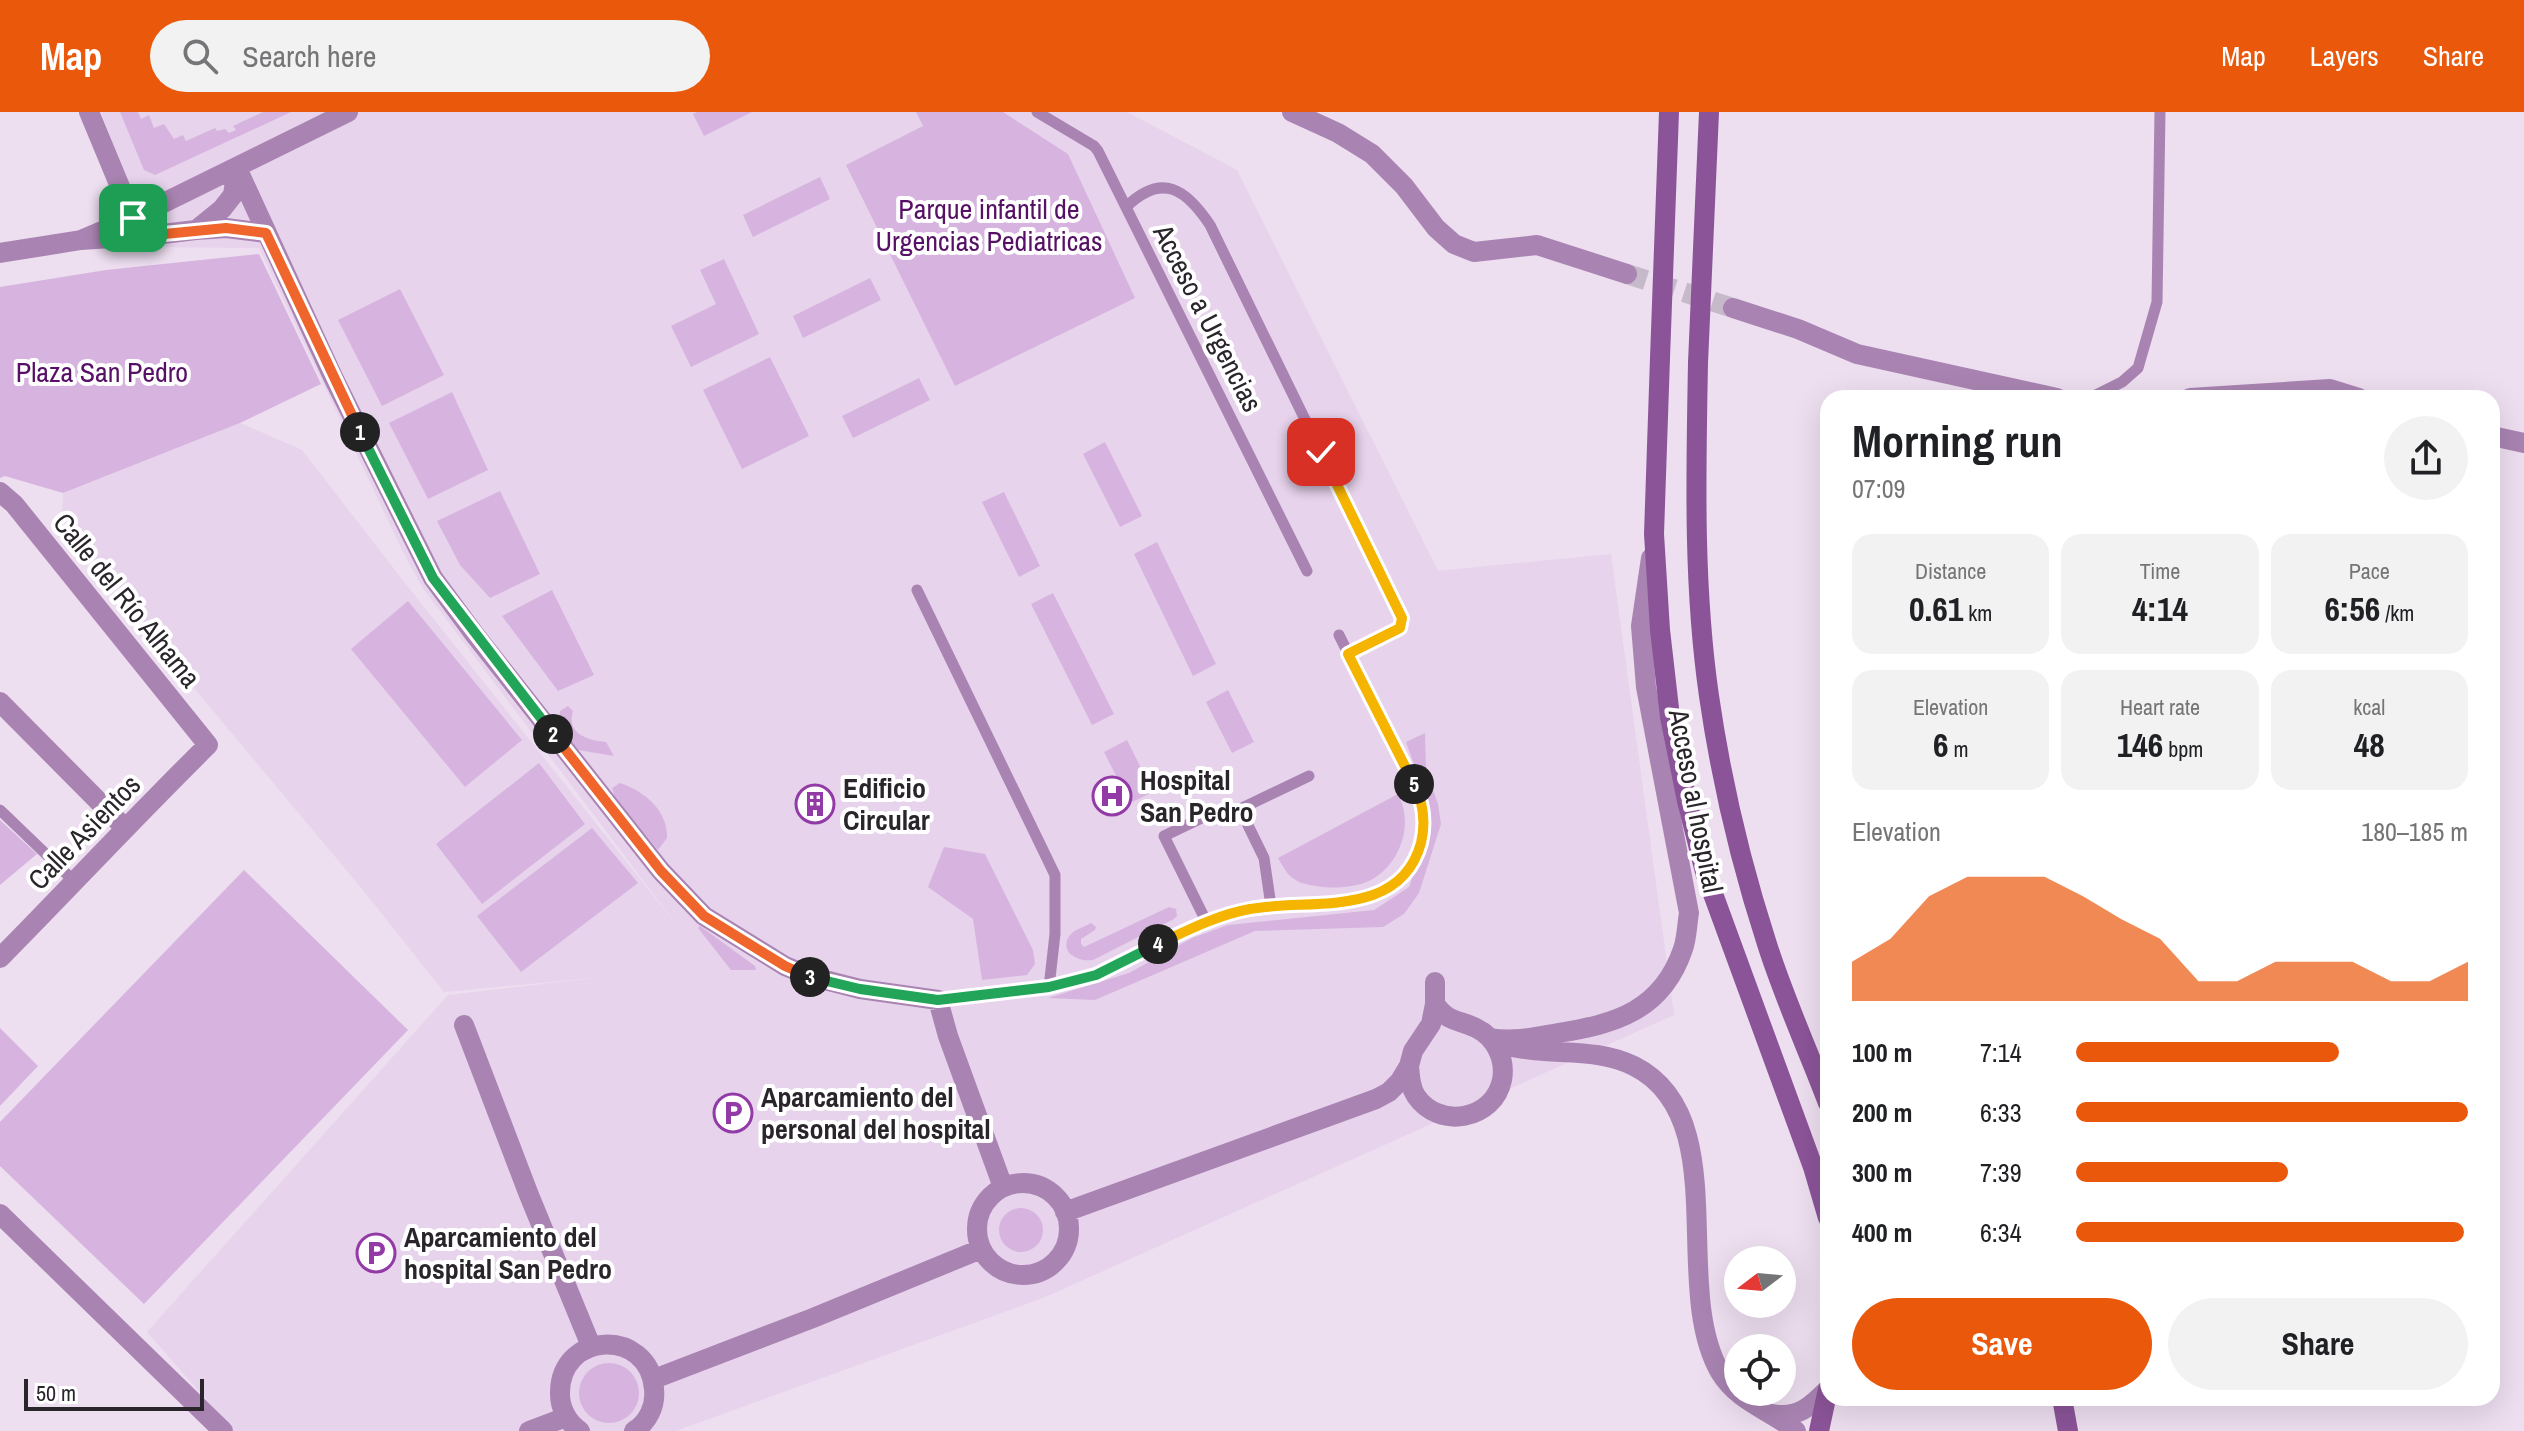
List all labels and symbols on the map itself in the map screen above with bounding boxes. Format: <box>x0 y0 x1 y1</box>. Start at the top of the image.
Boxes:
pin <box>99 184 167 252</box>
park label: Parque infantil de Urgencias Pediatricas <box>875 190 1103 260</box>
street label: Acceso a Urgencias <box>1144 217 1272 418</box>
park label: Plaza San Pedro <box>16 353 188 391</box>
pin: 1 <box>340 412 380 452</box>
pin <box>1287 418 1355 486</box>
street label: Calle del Río Alhama <box>45 505 209 695</box>
street label: Acceso al hospital <box>1659 705 1732 896</box>
pin: 2 <box>533 714 573 754</box>
place label: Hospital San Pedro <box>1140 761 1254 831</box>
pin: 5 <box>1394 764 1434 804</box>
street label: Calle Asientos <box>19 766 149 898</box>
place label: Edificio Circular <box>843 769 930 839</box>
hospital icon: Hospital San Pedro <box>1091 775 1133 817</box>
building icon: Edificio Circular <box>794 783 836 825</box>
pin: 4 <box>1138 924 1178 964</box>
pin: 3 <box>790 957 830 997</box>
place label: Aparcamiento del personal del hospital <box>761 1078 991 1148</box>
parking icon: Aparcamiento del personal del hospital <box>712 1092 754 1134</box>
place label: Aparcamiento del hospital San Pedro <box>404 1218 612 1288</box>
parking icon: Aparcamiento del hospital San Pedro <box>355 1232 397 1274</box>
north arrow <box>1724 1246 1796 1318</box>
scale bar <box>24 1375 204 1411</box>

